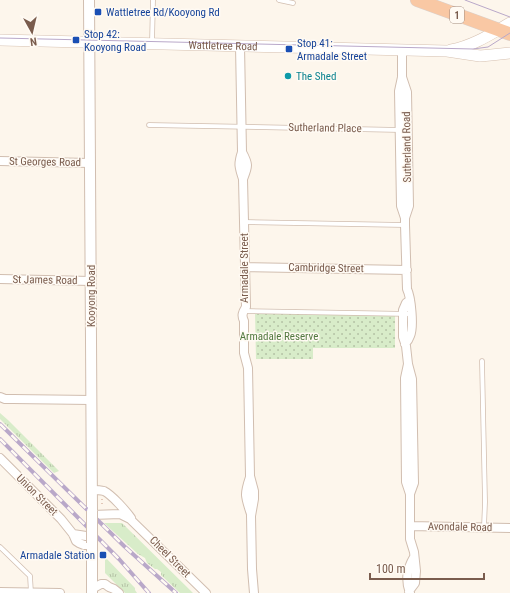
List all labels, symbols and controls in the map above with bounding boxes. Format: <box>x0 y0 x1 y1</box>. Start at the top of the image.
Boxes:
place label: Wattletree Rd/Kooyong Rd <box>106 6 220 19</box>
marker: Wattletree Rd/Kooyong Rd <box>93 7 103 17</box>
road number: 1 <box>450 7 464 23</box>
north arrow <box>12 12 52 52</box>
place label: Stop 42: Kooyong Road <box>84 28 146 54</box>
text: N <box>29 35 38 48</box>
marker: Stop 42: Kooyong Road <box>71 35 81 45</box>
place label: Stop 41: Armadale Street <box>297 37 367 63</box>
street label: Wattletree Road <box>188 38 258 53</box>
marker: Stop 41: Armadale Street <box>284 44 294 54</box>
place label: The Shed <box>296 70 336 83</box>
marker: The Shed <box>283 71 293 81</box>
street label: Sutherland Road <box>400 111 414 183</box>
street label: Sutherland Place <box>288 121 362 135</box>
street label: St Georges Road <box>9 155 81 169</box>
street label: Armadale Street <box>238 233 251 303</box>
street label: Cambridge Street <box>288 261 364 275</box>
street label: Kooyong Road <box>85 265 98 327</box>
street label: St James Road <box>12 273 78 287</box>
park label: Armadale Reserve <box>240 330 318 343</box>
street label: Union Street <box>14 472 60 518</box>
street label: Avondale Road <box>428 520 492 534</box>
street label: Cheel Street <box>147 534 193 580</box>
place label: Armadale Station <box>20 549 95 562</box>
marker: Armadale Station <box>98 550 108 560</box>
scale bar <box>370 555 484 581</box>
text: 100 m <box>376 562 406 576</box>

